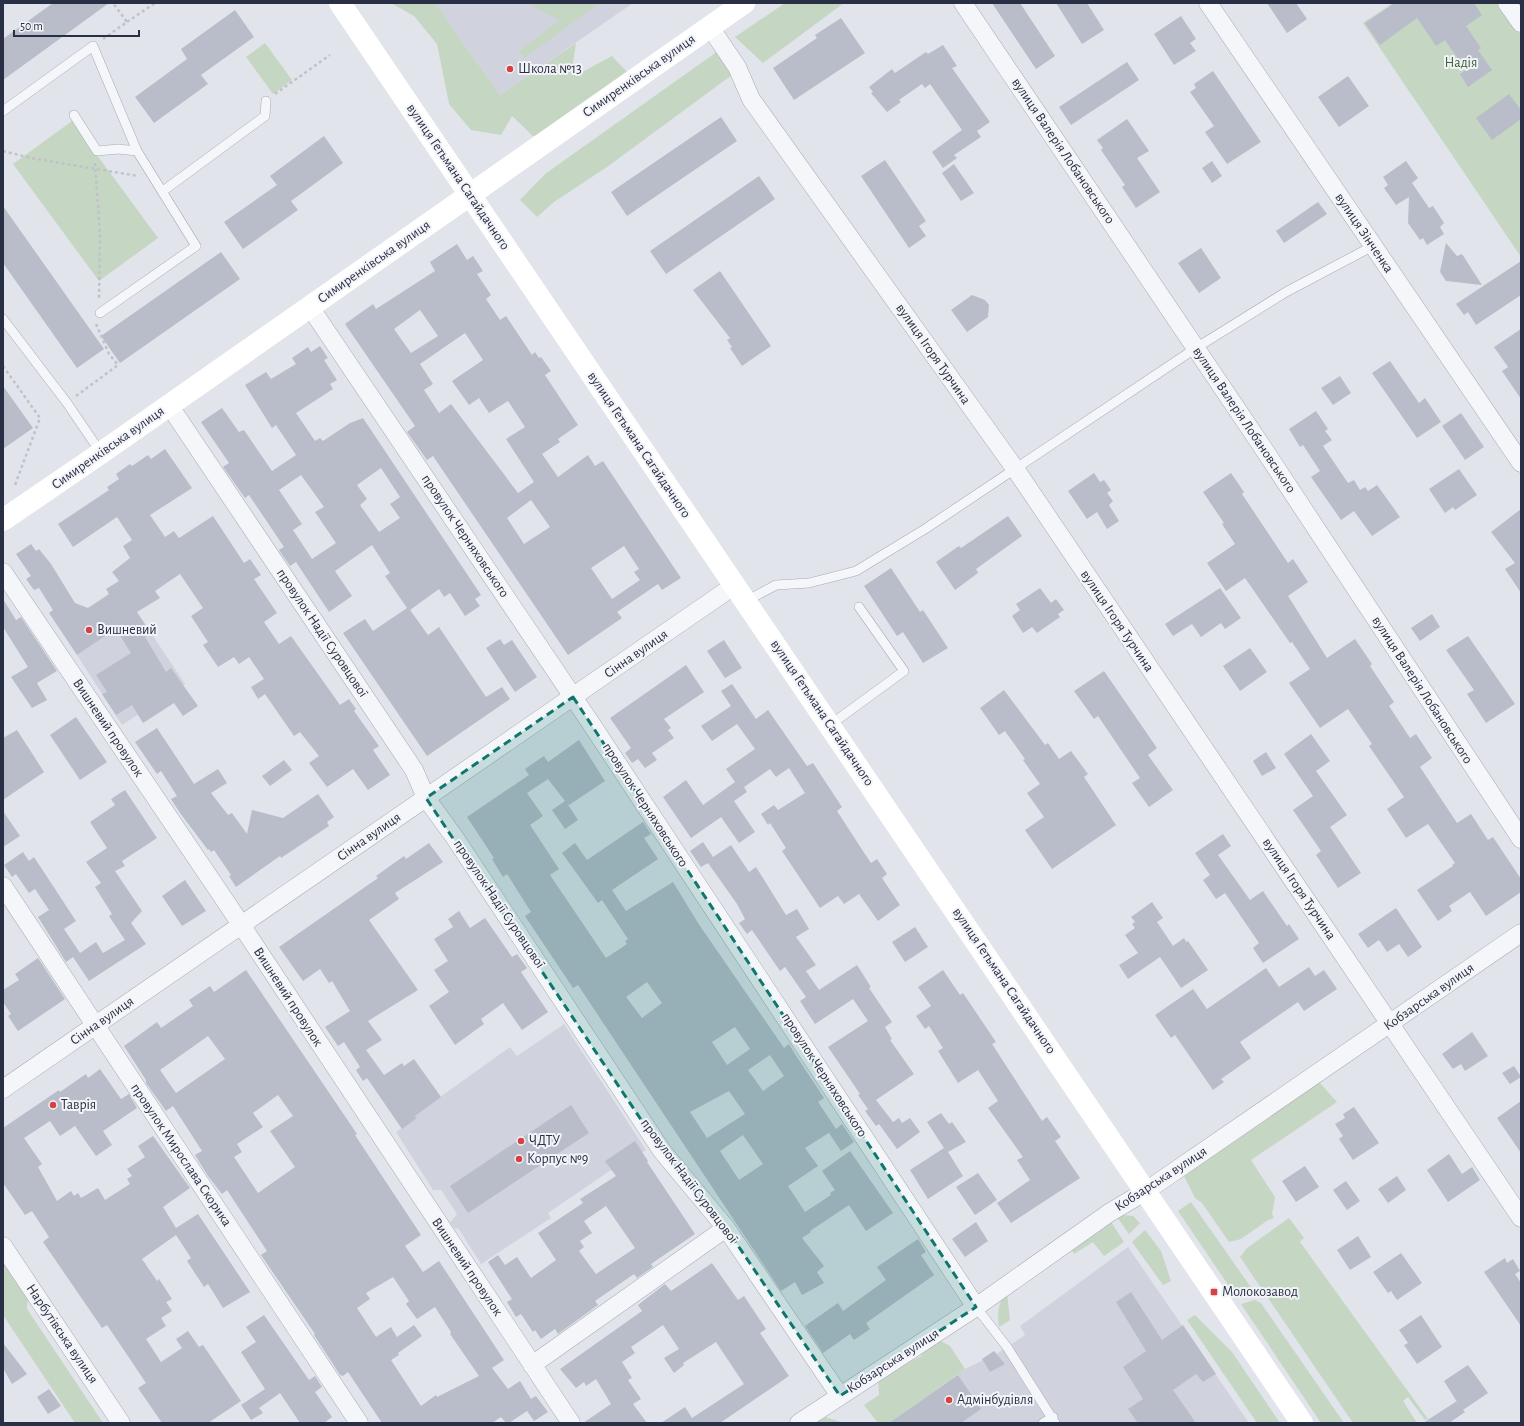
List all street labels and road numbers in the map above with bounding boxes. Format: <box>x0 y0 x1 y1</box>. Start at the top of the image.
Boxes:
street label: Симиренківська вулиця <box>580 32 698 120</box>
street label: вулиця Валерія Лобановського <box>1009 76 1117 227</box>
street label: вулиця Гетьмана Сагайдачного <box>404 101 512 253</box>
street label: вулиця Зінченка <box>1332 191 1396 276</box>
street label: Симиренківська вулиця <box>315 218 433 306</box>
street label: вулиця Ігоря Турчина <box>893 301 973 407</box>
street label: вулиця Валерія Лобановського <box>1190 345 1298 496</box>
street label: вулиця Гетьмана Сагайдачного <box>585 369 693 521</box>
street label: Симиренківська вулиця <box>49 404 167 492</box>
street label: провулок Черняховського <box>419 472 511 600</box>
street label: провулок Надії Суровцової <box>274 566 371 700</box>
street label: вулиця Ігоря Турчина <box>1078 568 1156 675</box>
street label: вулиця Валерія Лобановського <box>1369 614 1475 766</box>
street label: Сінна вулиця <box>602 627 670 681</box>
street label: вулиця Гетьмана Сагайдачного <box>768 637 876 789</box>
street label: Вишневий провулок <box>70 676 146 780</box>
street label: провулок Черняховського <box>600 740 690 870</box>
street label: Сінна вулиця <box>335 810 403 864</box>
street label: вулиця Ігоря Турчина <box>1260 836 1338 943</box>
street label: провулок Надії Суровцової <box>451 837 548 971</box>
street label: вулиця Гетьмана Сагайдачного <box>950 905 1058 1057</box>
street label: Вишневий провулок <box>251 945 325 1049</box>
street label: Кобзарська вулиця <box>1381 961 1477 1033</box>
street label: Сінна вулиця <box>68 994 136 1048</box>
street label: провулок Черняховського <box>779 1010 869 1140</box>
street label: провулок Мирослава Скорика <box>128 1081 234 1229</box>
street label: провулок Надії Суровцової <box>638 1116 741 1246</box>
street label: Кобзарська вулиця <box>1112 1144 1210 1214</box>
street label: Вишневий провулок <box>429 1215 505 1319</box>
street label: Нарбутівська вулиця <box>24 1282 100 1386</box>
street label: Кобзарська вулиця <box>844 1326 942 1396</box>

